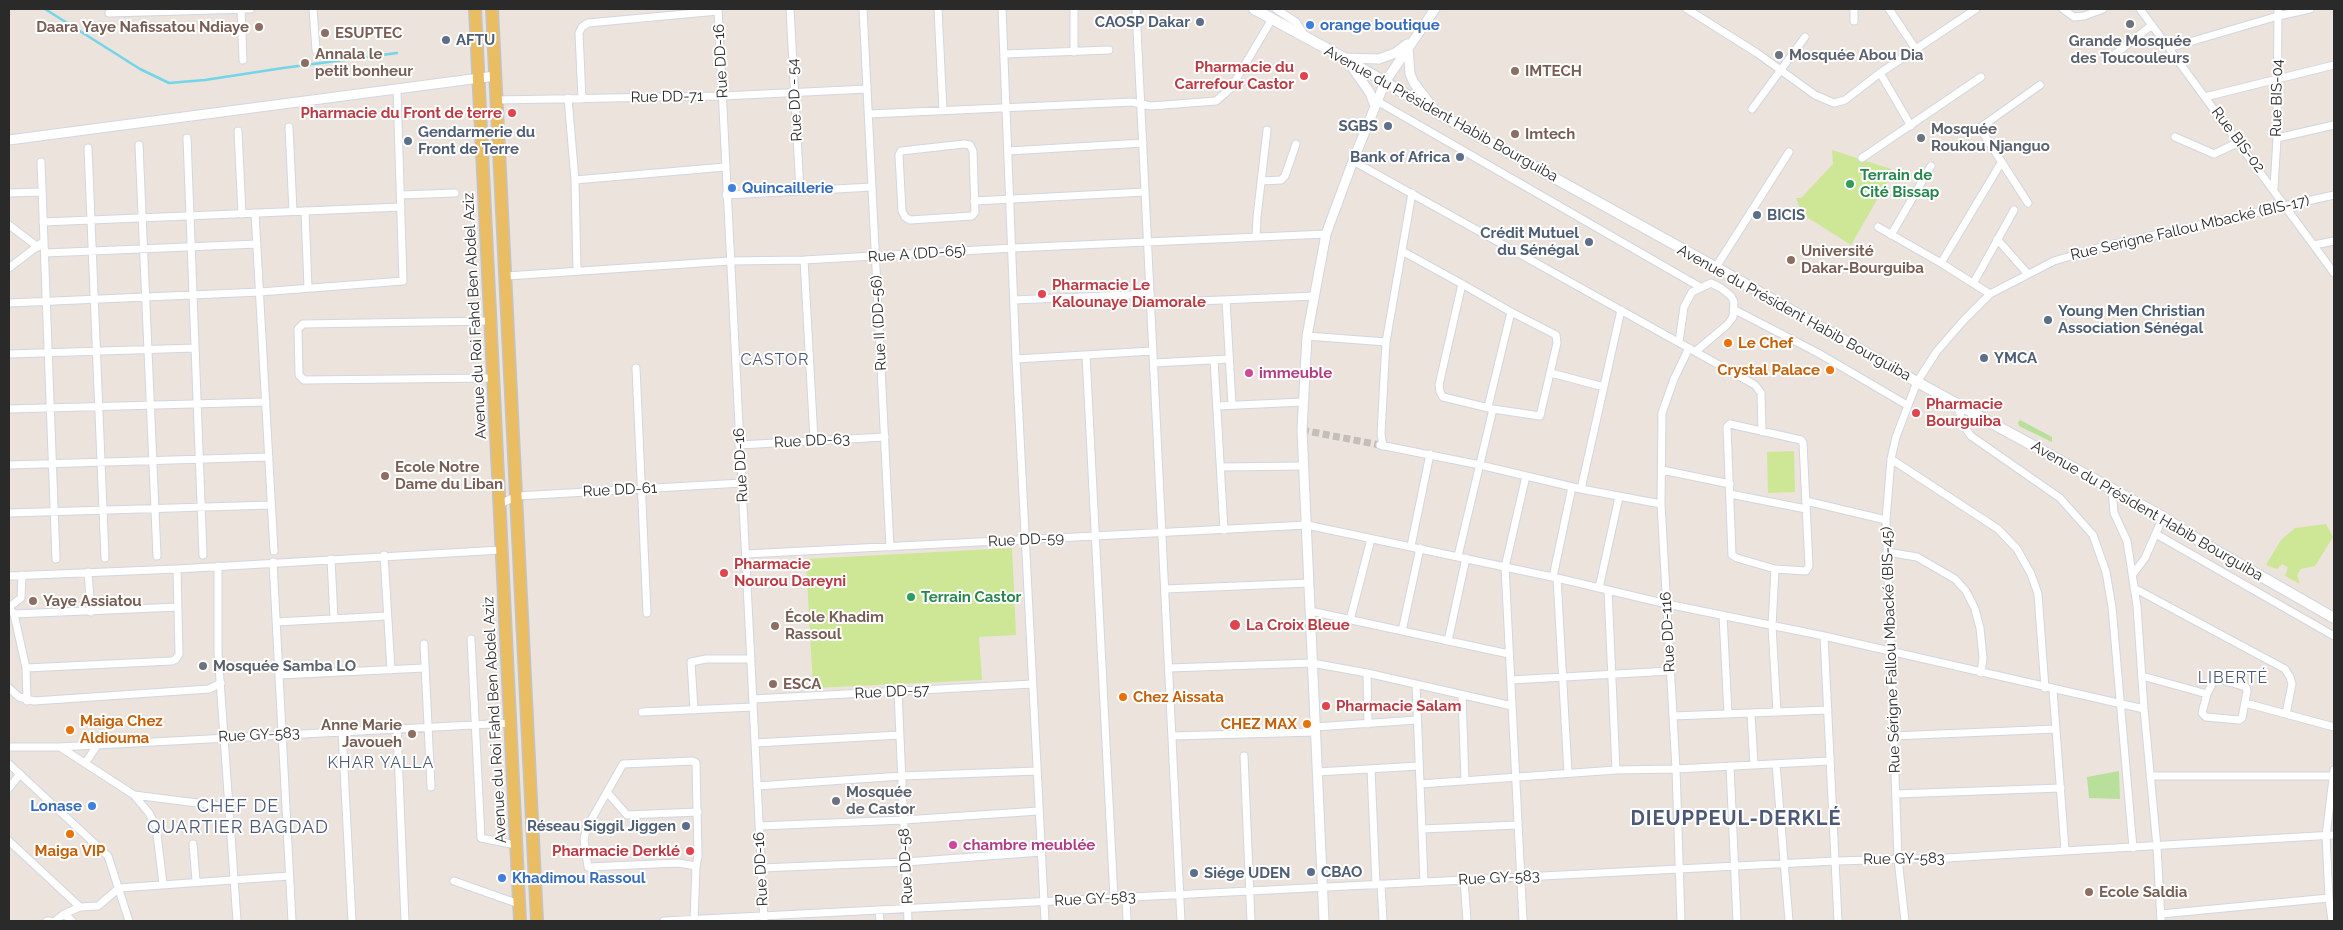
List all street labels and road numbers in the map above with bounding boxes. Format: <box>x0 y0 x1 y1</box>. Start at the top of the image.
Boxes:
street label: Rue DD-16 <box>710 23 732 99</box>
street label: Avenue du Président Habib Bourguiba <box>1321 42 1561 186</box>
street label: Rue DD - 54 <box>784 58 806 142</box>
street label: Rue BIS-04 <box>2267 59 2287 137</box>
street label: Rue DD-71 <box>630 87 704 107</box>
street label: Rue BIS-02 <box>2208 104 2268 176</box>
street label: Avenue du Roi Fahd Ben Abdel Aziz <box>460 192 490 440</box>
street label: Rue Serigne Fallou Mbacké (BIS-17) <box>2069 192 2311 264</box>
street label: Avenue du Président Habib Bourguiba <box>1674 241 1914 385</box>
street label: Rue A (DD-65) <box>867 242 967 266</box>
street label: Rue II (DD-56) <box>868 275 890 371</box>
street label: Rue DD-16 <box>730 427 752 503</box>
street label: Rue DD-63 <box>774 430 850 452</box>
street label: Avenue du Président Habib Bourguiba <box>2028 437 2266 585</box>
street label: Rue DD-61 <box>582 479 658 501</box>
street label: Rue Sérigne Fallou Mbacké (BIS-45) <box>1878 526 1904 774</box>
street label: Rue DD-59 <box>988 529 1064 551</box>
street label: Rue DD-116 <box>1657 591 1679 673</box>
street label: Avenue du Roi Fahd Ben Abdel Aziz <box>480 596 510 844</box>
street label: Rue DD-57 <box>854 681 930 703</box>
street label: Rue GY-583 <box>218 724 300 746</box>
street label: Rue DD-58 <box>895 828 917 904</box>
street label: Rue DD-16 <box>750 831 772 907</box>
street label: Rue GY-583 <box>1863 849 1945 869</box>
street label: Rue GY-583 <box>1458 867 1540 889</box>
street label: Rue GY-583 <box>1054 888 1136 910</box>

